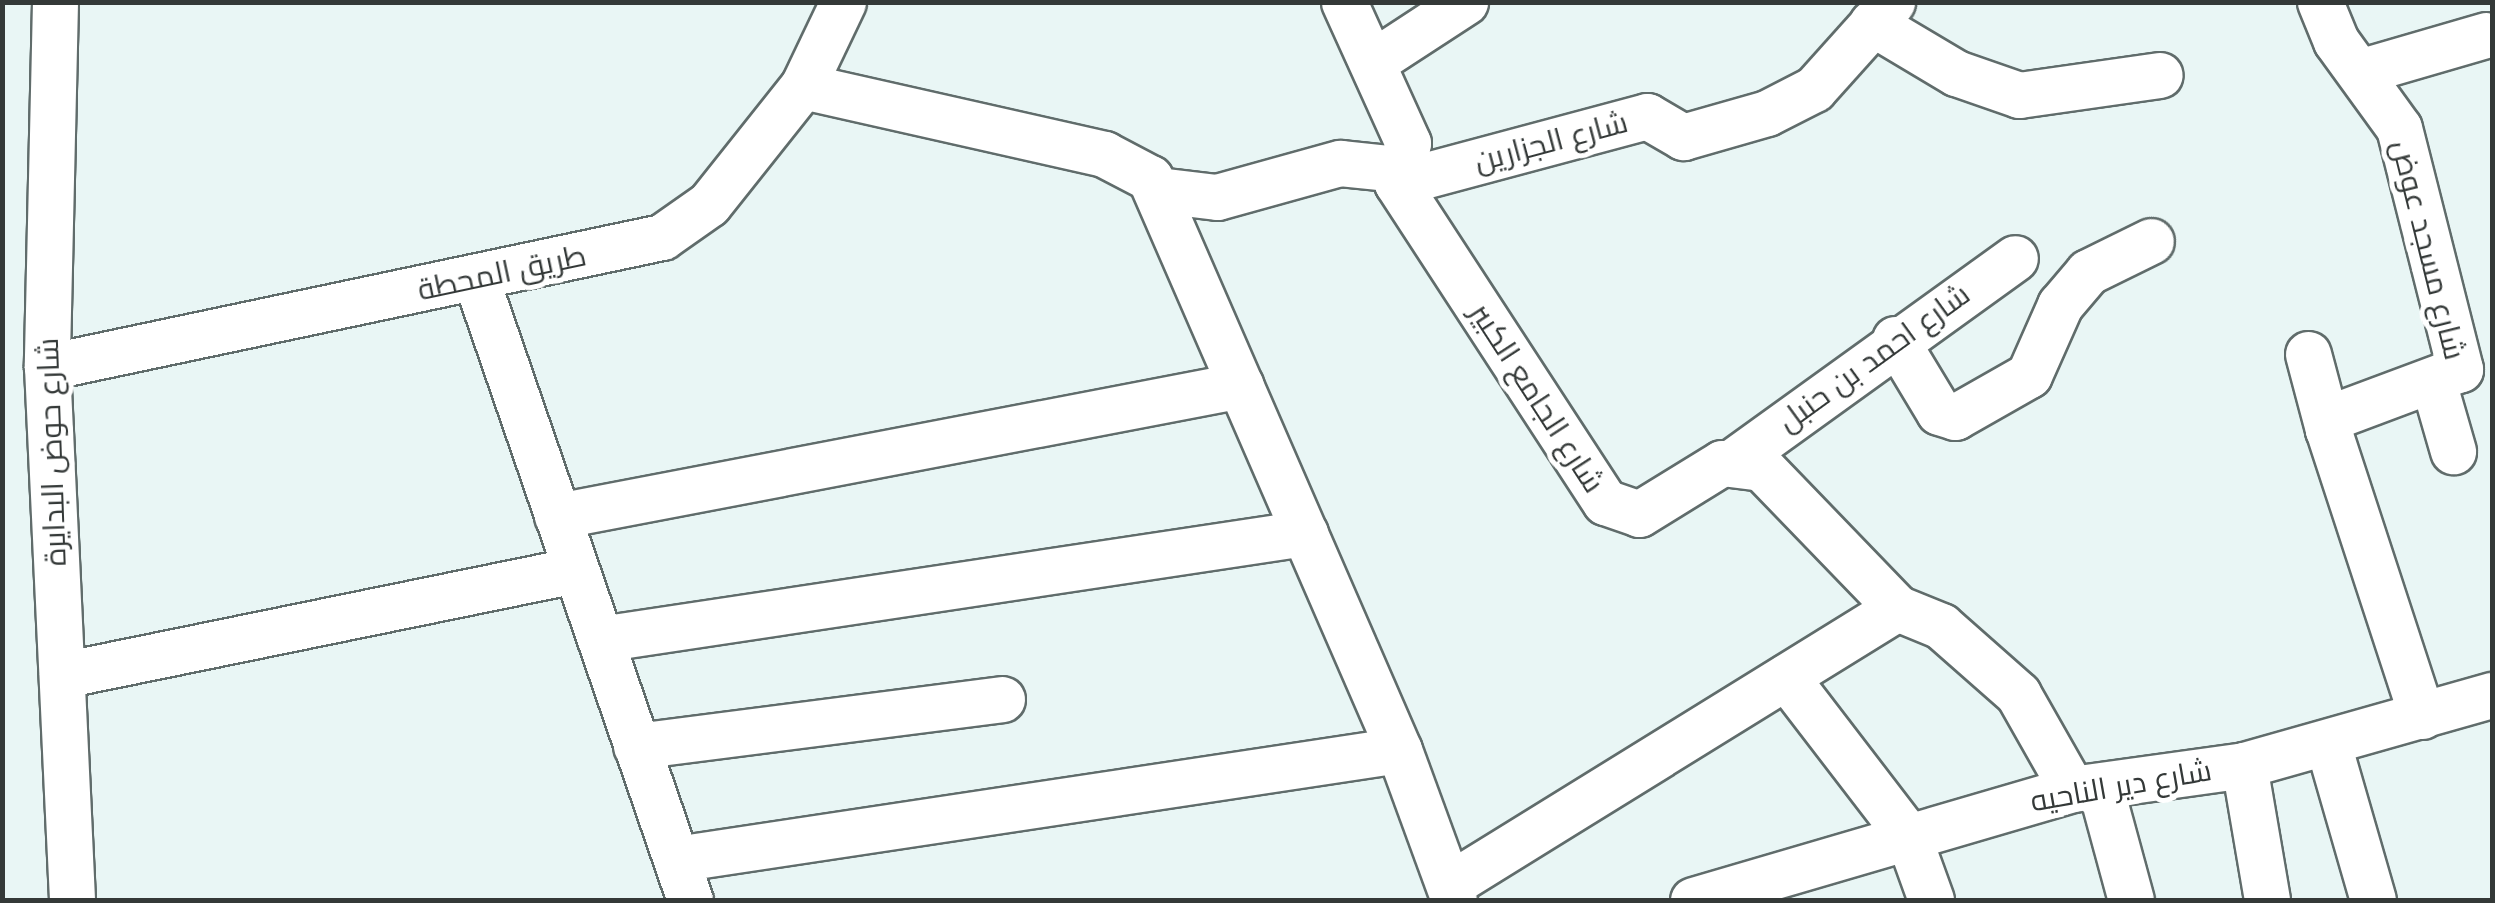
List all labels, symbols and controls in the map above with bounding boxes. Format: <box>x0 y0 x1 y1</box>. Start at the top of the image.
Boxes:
street label: شارع الجزارين <box>1470 104 1632 180</box>
street label: شارع مسجد عوض <box>2383 137 2473 363</box>
street label: طريق المحطة <box>414 238 590 308</box>
street label: شارع احمد بن حنبل <box>1771 276 1977 440</box>
street label: شارع الجامع الكبير <box>1462 296 1612 500</box>
street label: شارع حوض البدايرة <box>30 337 74 567</box>
street label: شارع دير الناحيه <box>2028 752 2214 820</box>

